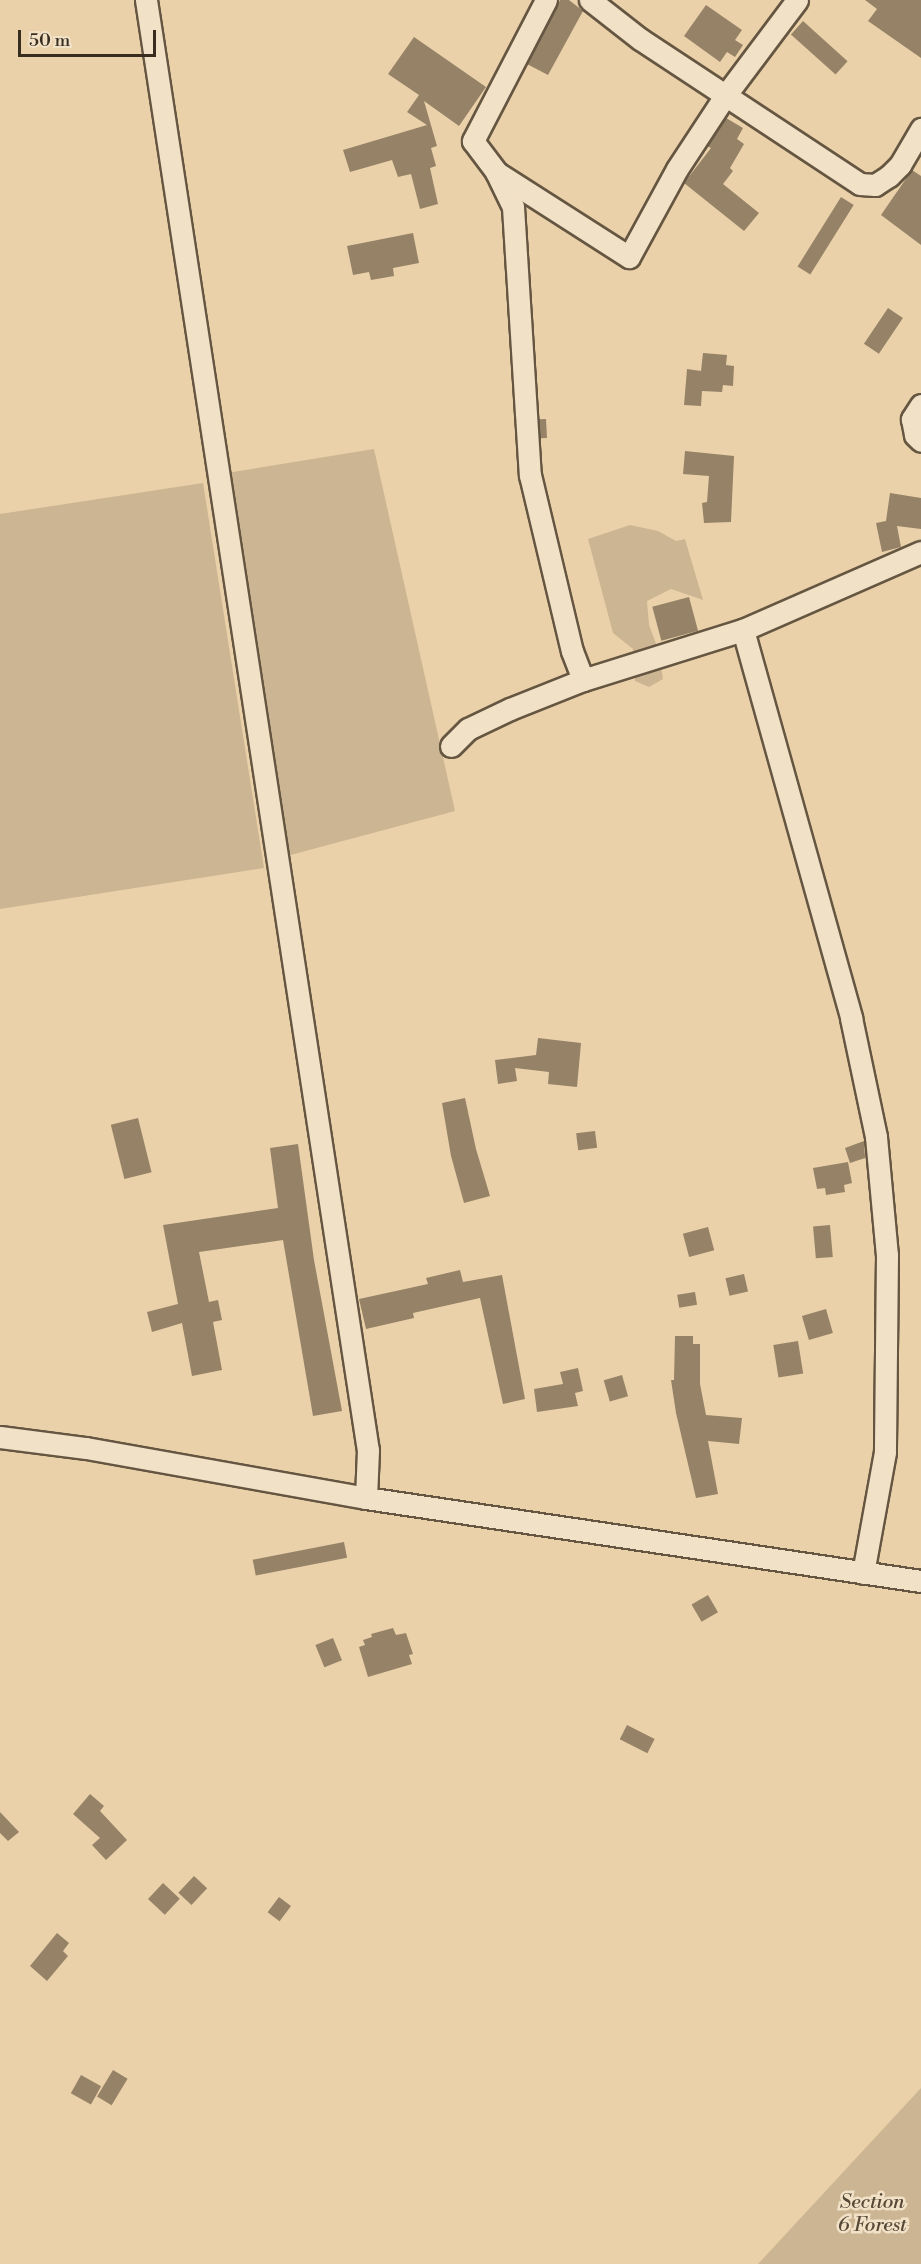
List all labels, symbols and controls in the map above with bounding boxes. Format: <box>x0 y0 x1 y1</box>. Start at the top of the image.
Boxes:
scale bar <box>21 18 159 56</box>
text: 50 m <box>29 29 70 52</box>
park label: Section 6 Forest <box>837 2190 907 2237</box>

